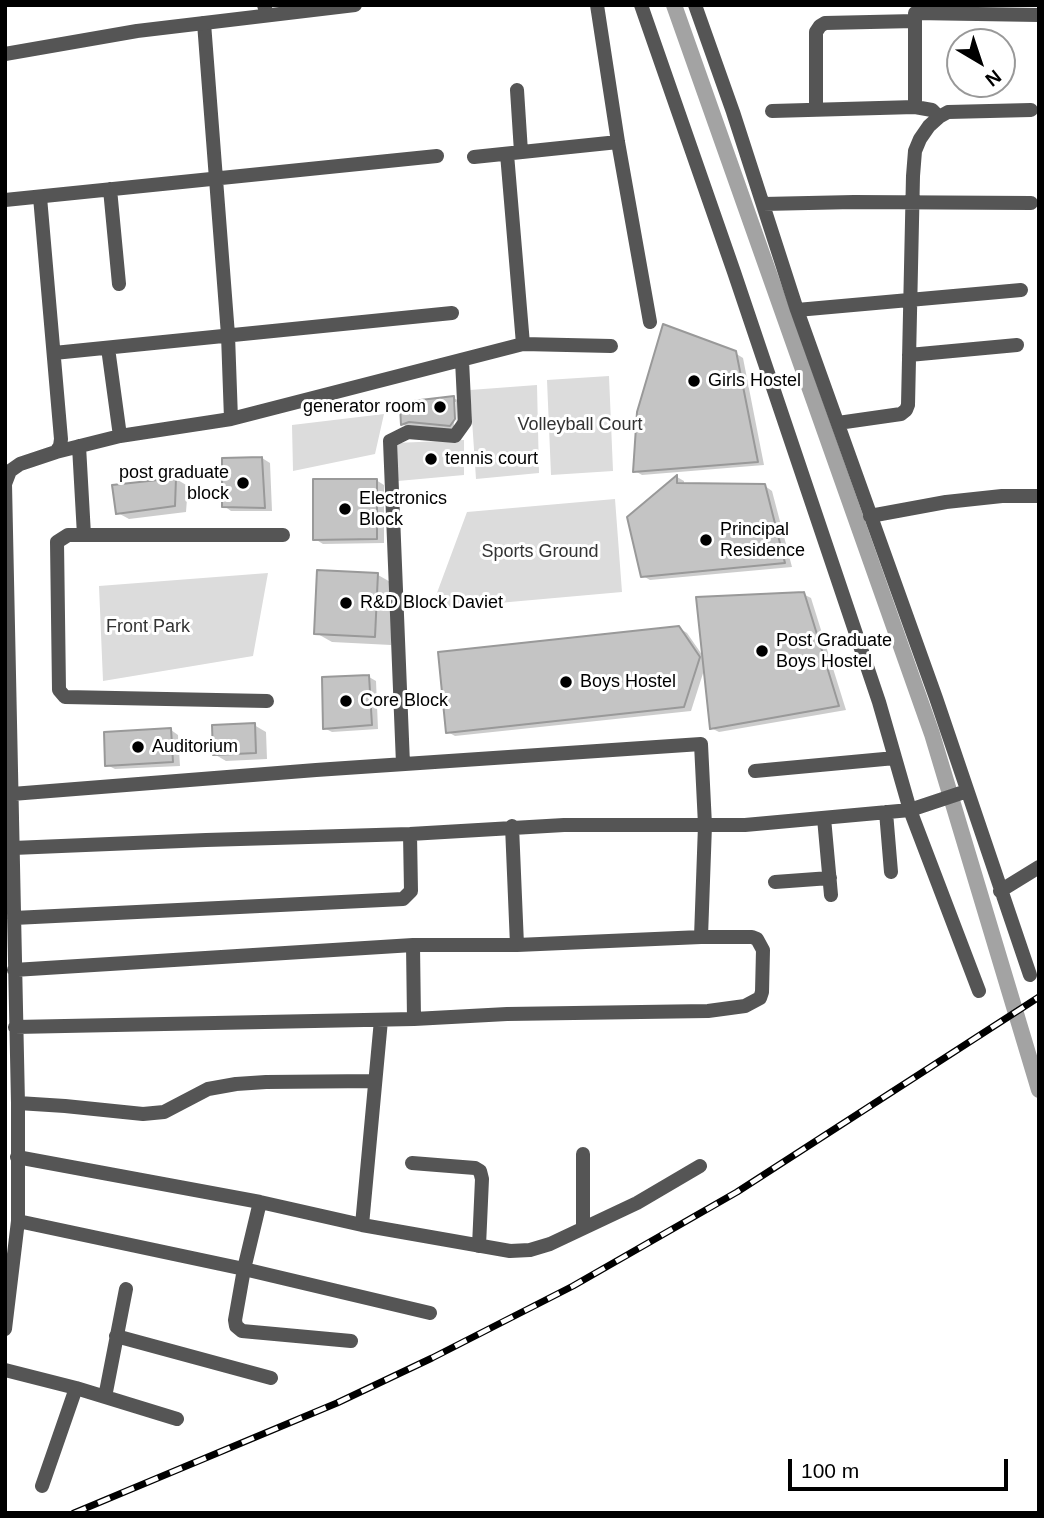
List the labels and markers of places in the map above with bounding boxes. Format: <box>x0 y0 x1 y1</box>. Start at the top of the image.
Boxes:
place label: Girls Hostel <box>708 370 801 392</box>
marker: Girls Hostel <box>686 373 702 389</box>
place label: generator room <box>303 396 426 418</box>
marker: generator room <box>432 399 448 415</box>
place label: tennis court <box>445 448 538 470</box>
marker: tennis court <box>423 451 439 467</box>
place label: post graduate block <box>119 462 229 504</box>
marker: post graduate block <box>235 475 251 491</box>
place label: Electronics Block <box>359 488 447 530</box>
marker: Electronics Block <box>337 501 353 517</box>
place label: Principal Residence <box>720 519 805 562</box>
marker: Principal Residence <box>698 532 714 548</box>
place label: R&D Block Daviet <box>360 592 503 614</box>
marker: R&D Block Daviet <box>338 595 354 611</box>
place label: Post Graduate Boys Hostel <box>776 630 892 672</box>
marker: Post Graduate Boys Hostel <box>754 643 770 659</box>
place label: Boys Hostel <box>580 671 676 693</box>
marker: Boys Hostel <box>558 674 574 690</box>
place label: Core Block <box>360 690 448 712</box>
marker: Core Block <box>338 693 354 709</box>
place label: Auditorium <box>152 736 238 758</box>
marker: Auditorium <box>130 739 146 755</box>

